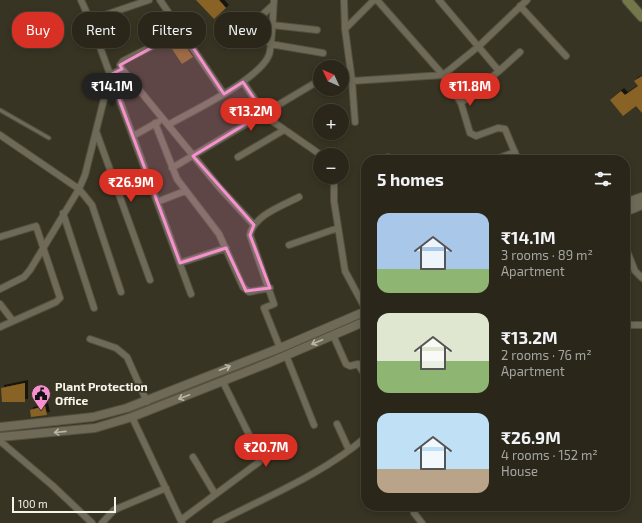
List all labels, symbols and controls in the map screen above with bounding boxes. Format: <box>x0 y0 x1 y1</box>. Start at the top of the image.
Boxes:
chip: Buy <box>12 12 64 48</box>
chip: Rent <box>72 12 130 48</box>
chip: Filters <box>138 12 206 48</box>
chip: New <box>214 12 271 48</box>
north arrow <box>313 60 349 96</box>
map controls <box>313 60 349 184</box>
pin: ₹14.1M <box>79 73 145 107</box>
pin: ₹11.8M <box>437 73 503 107</box>
text: ₹14.1M <box>91 78 133 94</box>
text: ₹11.8M <box>449 78 491 94</box>
pin: ₹13.2M <box>218 98 284 132</box>
text: ₹13.2M <box>229 103 273 119</box>
button: + <box>313 104 349 140</box>
button: − <box>313 148 349 184</box>
icon: filters <box>592 168 614 190</box>
pin: ₹26.9M <box>98 169 164 203</box>
text: 5 homes <box>377 169 444 189</box>
text: ₹26.9M <box>108 174 154 190</box>
text: ₹14.1M <box>501 227 556 247</box>
icon: home <box>409 229 457 277</box>
text: 3 rooms · 89 m² <box>501 247 593 263</box>
text: Apartment <box>501 263 565 279</box>
text: ₹13.2M <box>501 327 558 347</box>
icon: home <box>409 329 457 377</box>
one-way arrow <box>312 339 324 346</box>
text: 2 rooms · 76 m² <box>501 347 592 363</box>
text: Apartment <box>501 363 565 379</box>
one-way arrow <box>219 364 231 372</box>
place label: Plant Protection Office <box>55 379 148 407</box>
public building icon: Plant Protection Office <box>30 383 52 411</box>
one-way arrow <box>179 394 191 402</box>
text: ₹26.9M <box>501 427 561 447</box>
one-way arrow <box>54 428 67 436</box>
icon: home <box>409 429 457 477</box>
pin: ₹20.7M <box>233 434 299 468</box>
text: ₹20.7M <box>244 439 288 455</box>
text: 4 rooms · 152 m² <box>501 447 598 463</box>
text: House <box>501 463 538 479</box>
scale bar <box>12 495 116 514</box>
text: 100 m <box>18 497 48 510</box>

